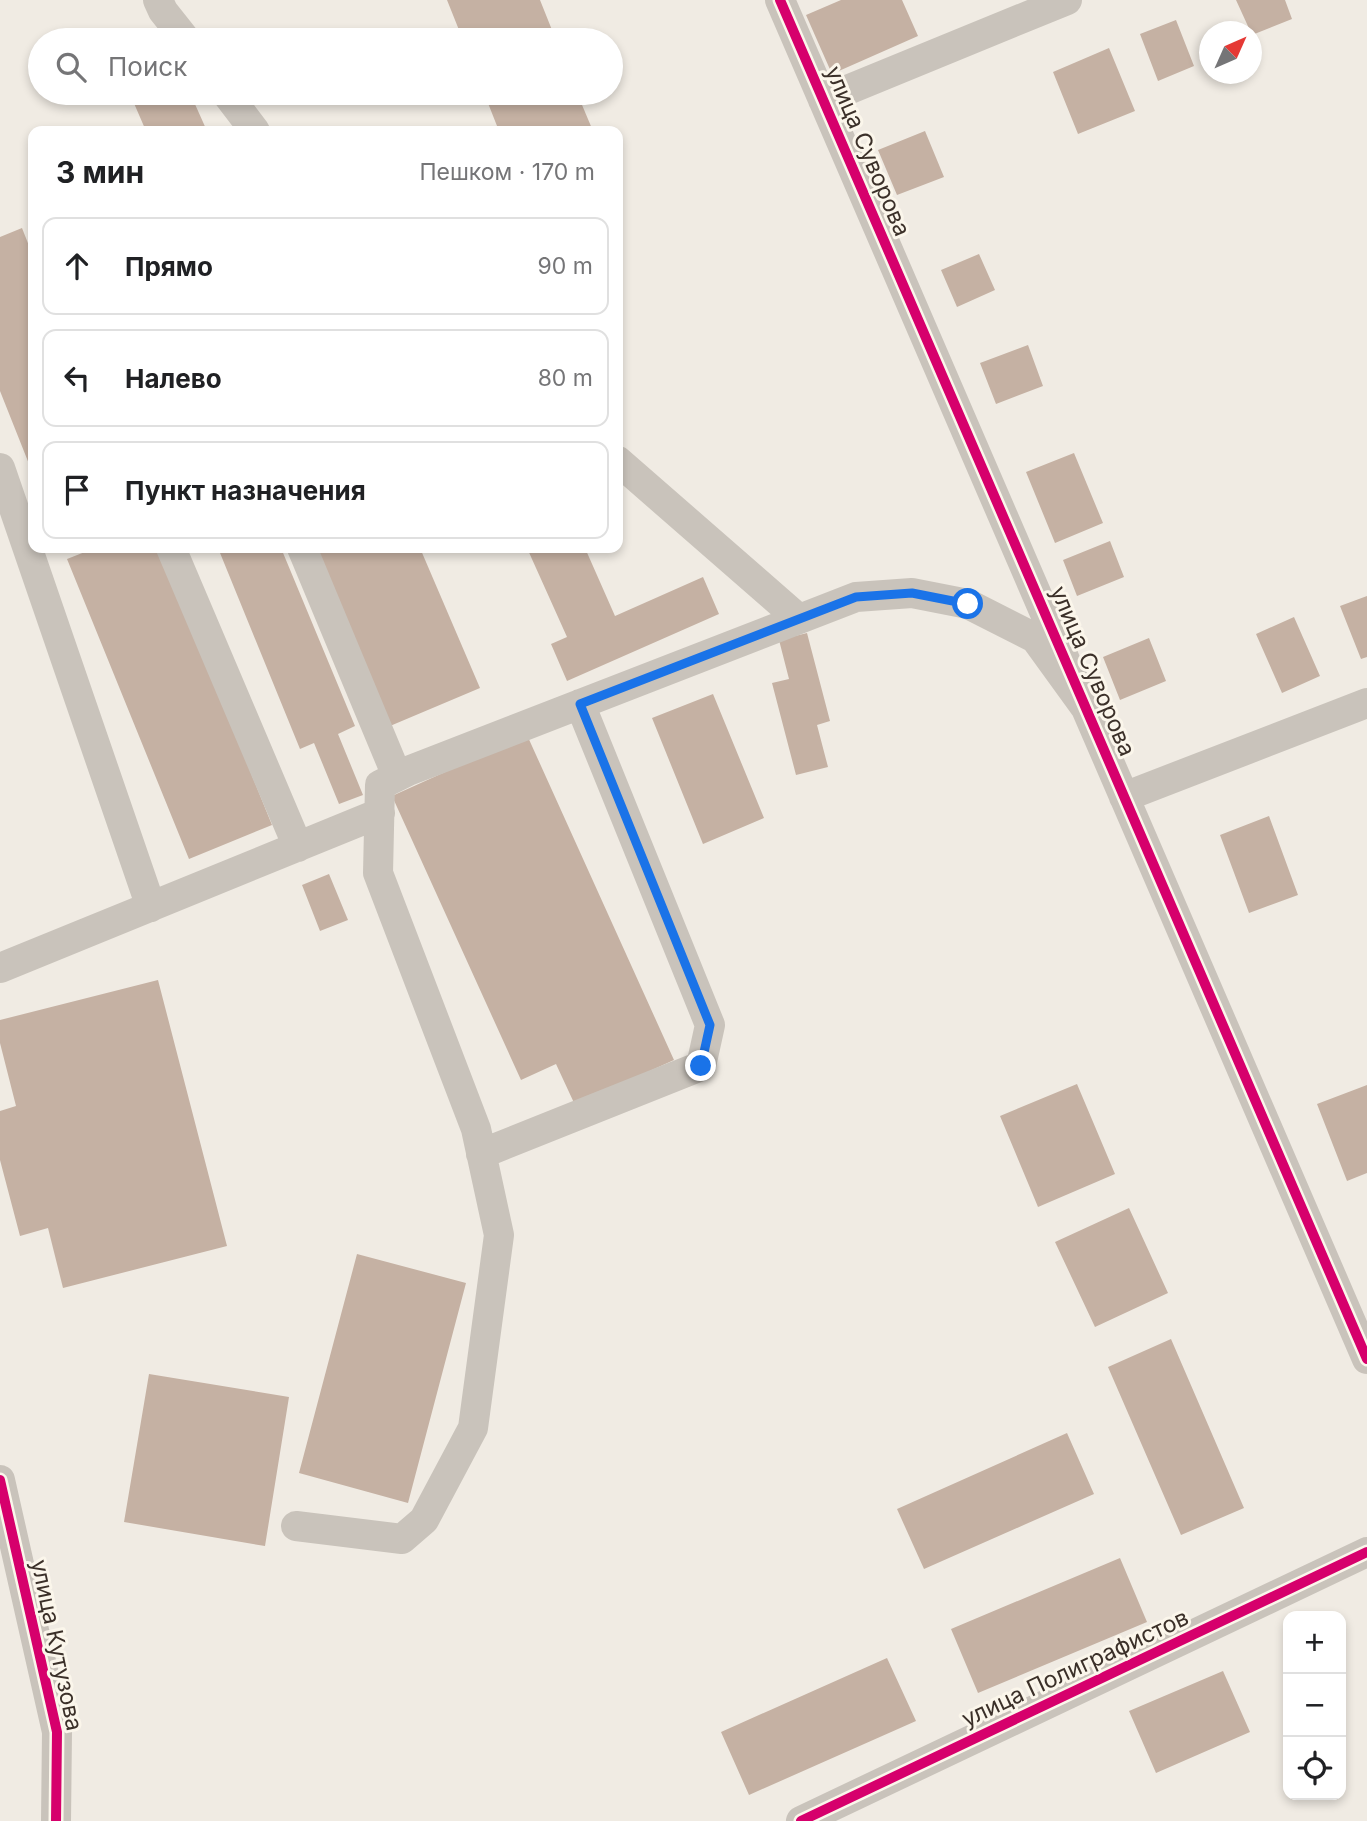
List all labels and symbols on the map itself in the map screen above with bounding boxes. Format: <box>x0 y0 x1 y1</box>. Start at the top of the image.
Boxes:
north arrow <box>1199 21 1262 84</box>
street label: улица Суворова <box>820 62 916 240</box>
street label: улица Суворова <box>1045 582 1141 760</box>
route start <box>952 588 983 619</box>
route end <box>685 1050 716 1081</box>
street label: улица Кутузова <box>25 1557 89 1733</box>
street label: улица Полиграфистов <box>957 1603 1193 1733</box>

